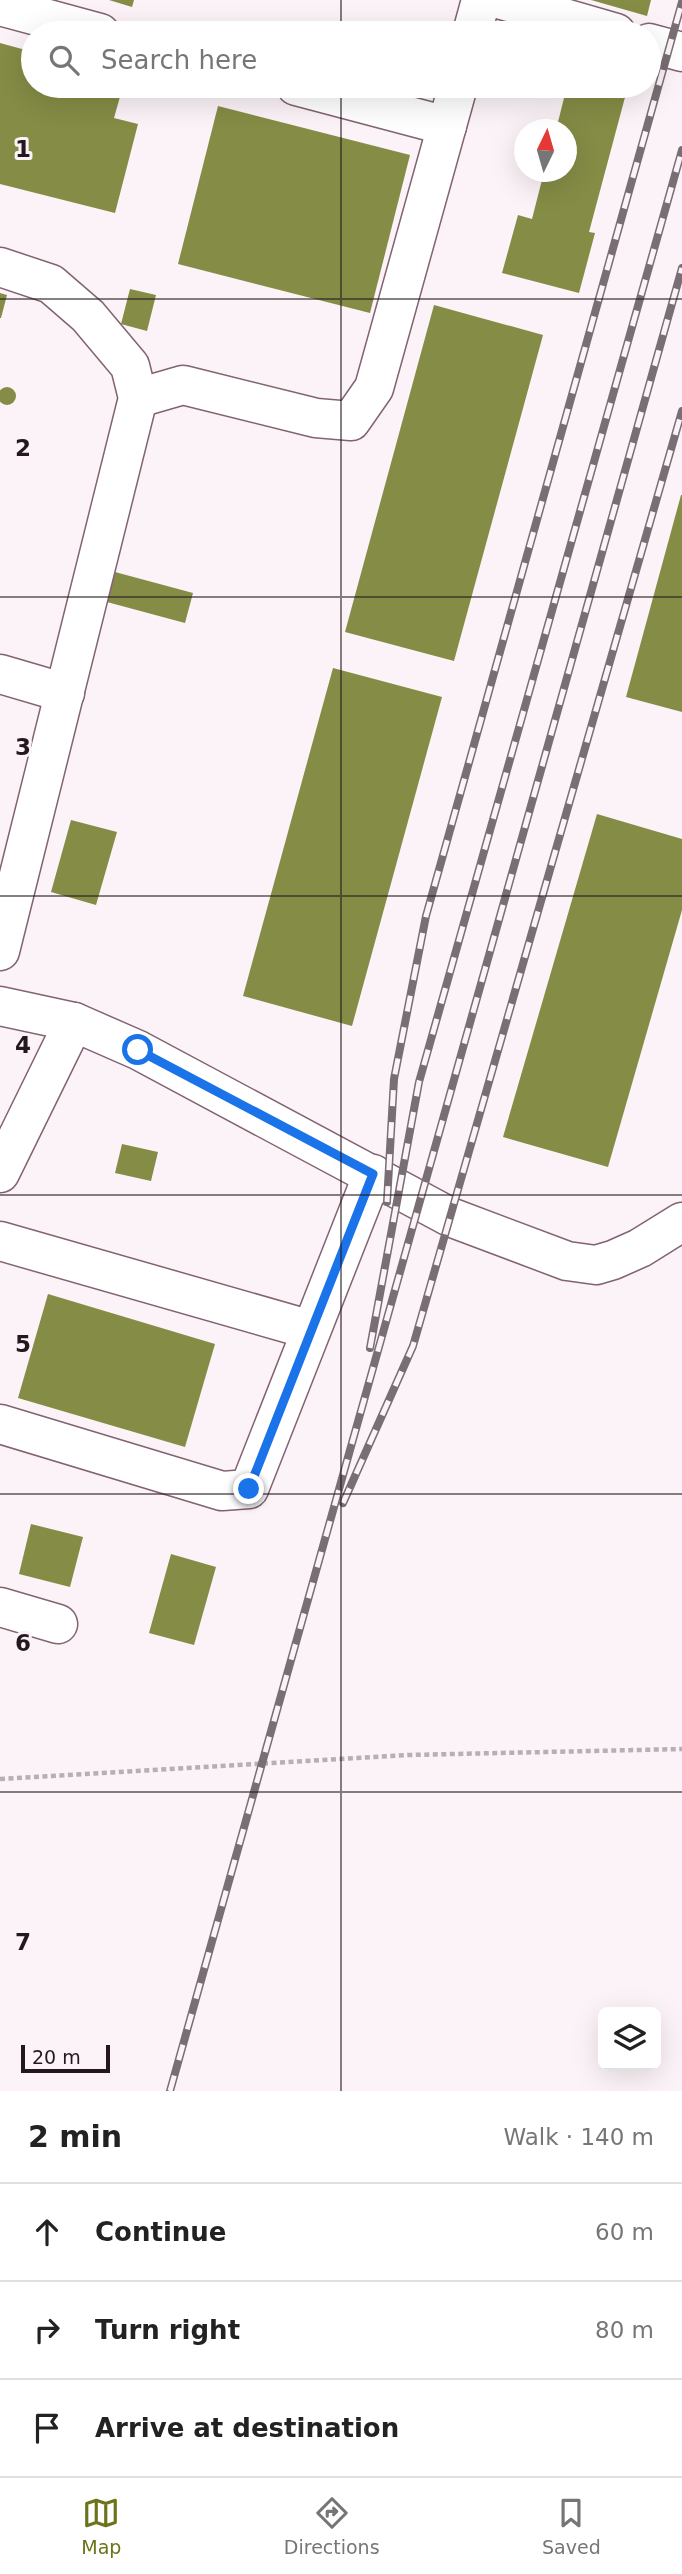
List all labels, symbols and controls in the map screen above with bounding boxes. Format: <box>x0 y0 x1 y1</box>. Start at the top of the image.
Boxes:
search box <box>21 21 661 98</box>
icon: search <box>45 41 83 79</box>
text: Search here <box>101 45 257 75</box>
north arrow <box>514 119 577 182</box>
text: 1 <box>15 136 31 162</box>
text: 2 <box>15 435 31 461</box>
text: 3 <box>15 734 31 760</box>
text: 4 <box>15 1032 31 1058</box>
route start <box>122 1034 153 1065</box>
text: 5 <box>15 1331 31 1357</box>
route end <box>233 1473 264 1504</box>
text: 6 <box>15 1630 31 1656</box>
text: 7 <box>15 1929 31 1955</box>
map controls <box>598 2007 661 2070</box>
button: layers <box>598 2007 661 2070</box>
scale bar <box>21 2042 110 2074</box>
text: 20 m <box>32 2046 81 2068</box>
text: 2 min <box>28 2119 122 2154</box>
text: Walk · 140 m <box>503 2124 654 2150</box>
icon: ahead <box>28 2213 66 2251</box>
text: Continue <box>95 2217 226 2247</box>
text: 60 m <box>595 2219 654 2245</box>
icon: right <box>28 2311 66 2349</box>
text: Turn right <box>95 2315 240 2345</box>
text: 80 m <box>595 2317 654 2343</box>
icon: arrive <box>28 2409 66 2447</box>
text: Arrive at destination <box>95 2413 399 2443</box>
tab: Map <box>81 2494 121 2558</box>
tab: Directions <box>284 2494 380 2558</box>
tab: Saved <box>542 2494 601 2558</box>

